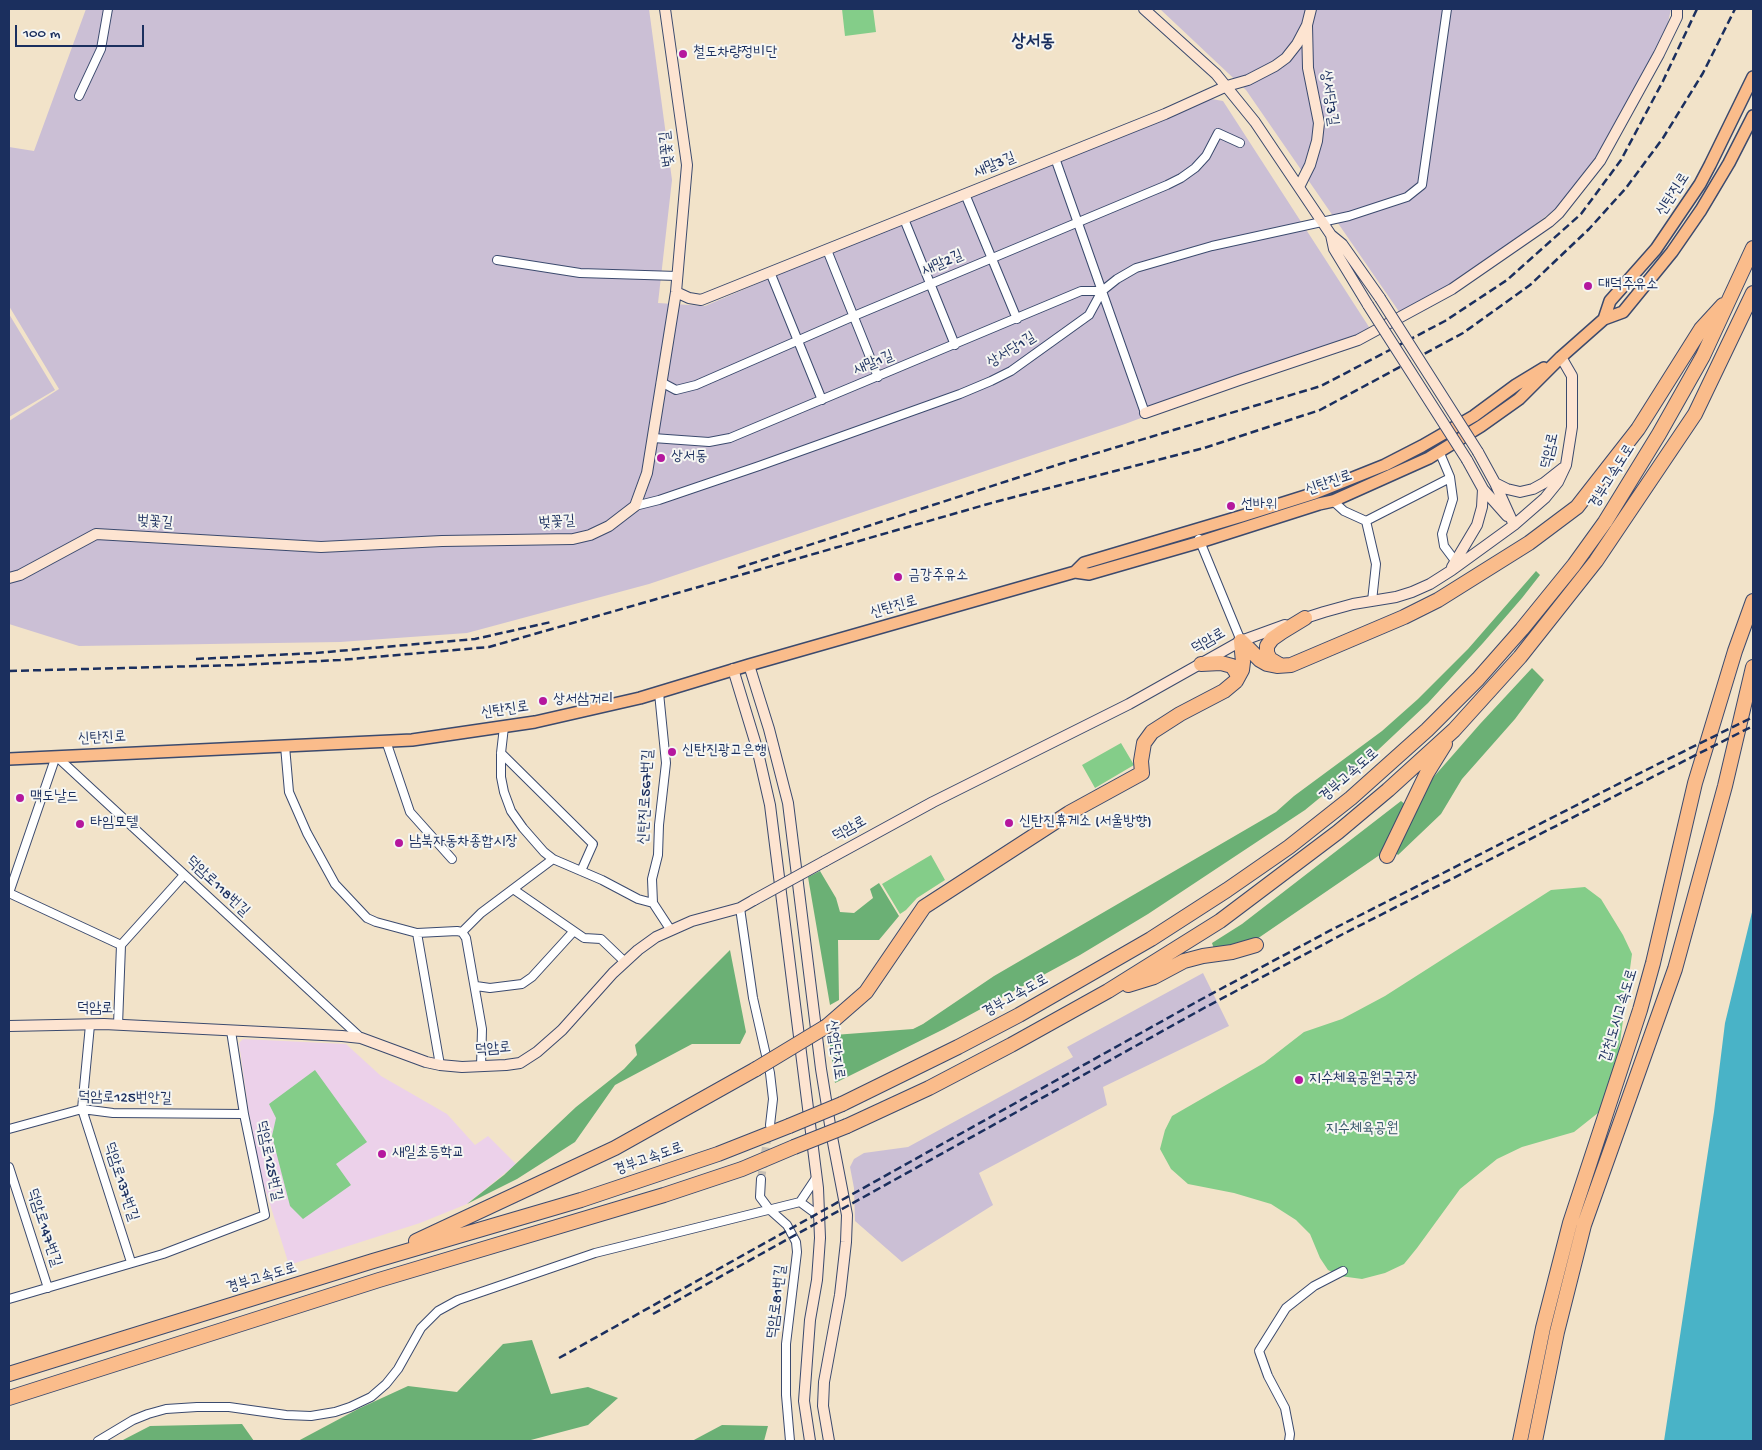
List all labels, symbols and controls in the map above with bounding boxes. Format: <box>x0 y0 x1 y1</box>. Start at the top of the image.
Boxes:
scale bar <box>18 15 146 47</box>
text: 100 m <box>23 25 60 43</box>
district label: 상서동 <box>1011 32 1055 54</box>
place label: 철도차량정비단 <box>693 45 777 63</box>
marker: 철도차량정비단 <box>677 48 689 60</box>
street label: 상서당3길 <box>1315 69 1341 127</box>
street label: 벚꽃길 <box>657 130 679 168</box>
street label: 새말3길 <box>971 149 1019 183</box>
street label: 신탄진로 <box>1653 170 1695 220</box>
street label: 새말2길 <box>919 247 967 281</box>
place label: 대덕주유소 <box>1598 277 1658 295</box>
marker: 대덕주유소 <box>1582 280 1594 292</box>
street label: 상서당1길 <box>984 329 1040 373</box>
street label: 새말1길 <box>851 348 897 380</box>
street label: 덕암로 <box>1538 431 1564 471</box>
street label: 경부고속도로 <box>1586 442 1640 512</box>
place label: 상서동 <box>671 449 707 467</box>
marker: 상서동 <box>655 452 667 464</box>
street label: 신탄진로 <box>1303 468 1355 500</box>
place label: 선바위 <box>1241 497 1277 515</box>
marker: 선바위 <box>1225 500 1237 512</box>
street label: 벚꽃길 <box>136 512 174 534</box>
street label: 벚꽃길 <box>538 513 576 533</box>
place label: 금강주유소 <box>908 568 968 586</box>
marker: 금강주유소 <box>892 571 904 583</box>
street label: 신탄진로 <box>868 593 920 623</box>
street label: 덕암로 <box>1189 625 1229 659</box>
place label: 상서삼거리 <box>553 692 613 710</box>
marker: 상서삼거리 <box>537 695 549 707</box>
street label: 신탄진로 <box>480 699 530 723</box>
street label: 신탄진로 <box>77 729 127 749</box>
place label: 신탄진광고은행 <box>682 743 766 761</box>
street label: 경부고속도로 <box>1317 745 1383 807</box>
marker: 신탄진광고은행 <box>666 746 678 758</box>
street label: 신탄진로567번길 <box>636 749 658 845</box>
place label: 맥도날드 <box>30 789 78 807</box>
marker: 맥도날드 <box>14 792 26 804</box>
street label: 덕암로 <box>830 813 870 847</box>
place label: 신탄진휴게소 (서울방향) <box>1019 814 1152 832</box>
place label: 타임모텔 <box>90 815 138 833</box>
marker: 신탄진휴게소 (서울방향) <box>1003 817 1015 829</box>
marker: 타임모텔 <box>74 818 86 830</box>
place label: 남북자동차종합시장 <box>409 834 518 852</box>
marker: 남북자동차종합시장 <box>393 837 405 849</box>
street label: 덕암로118번길 <box>181 853 253 921</box>
street label: 갑천도시고속도로 <box>1597 967 1643 1065</box>
street label: 경부고속도로 <box>980 972 1052 1022</box>
street label: 덕암로 <box>77 1001 113 1019</box>
street label: 산업단지로 <box>821 1019 847 1081</box>
street label: 덕암로 <box>474 1039 512 1061</box>
place label: 지수체육공원국궁장 <box>1309 1071 1418 1089</box>
marker: 지수체육공원국궁장 <box>1293 1074 1305 1086</box>
street label: 덕암로125번안길 <box>78 1089 172 1109</box>
street label: 덕암로125번길 <box>251 1119 285 1203</box>
park label: 지수체육공원 <box>1326 1121 1398 1139</box>
street label: 덕암로137번길 <box>99 1140 141 1224</box>
street label: 경부고속도로 <box>612 1140 686 1180</box>
place label: 새일초등학교 <box>392 1145 464 1163</box>
marker: 새일초등학교 <box>376 1148 388 1160</box>
street label: 덕암로147번길 <box>22 1187 64 1269</box>
street label: 경부고속도로 <box>225 1260 299 1298</box>
street label: 덕암로81번길 <box>765 1264 791 1340</box>

